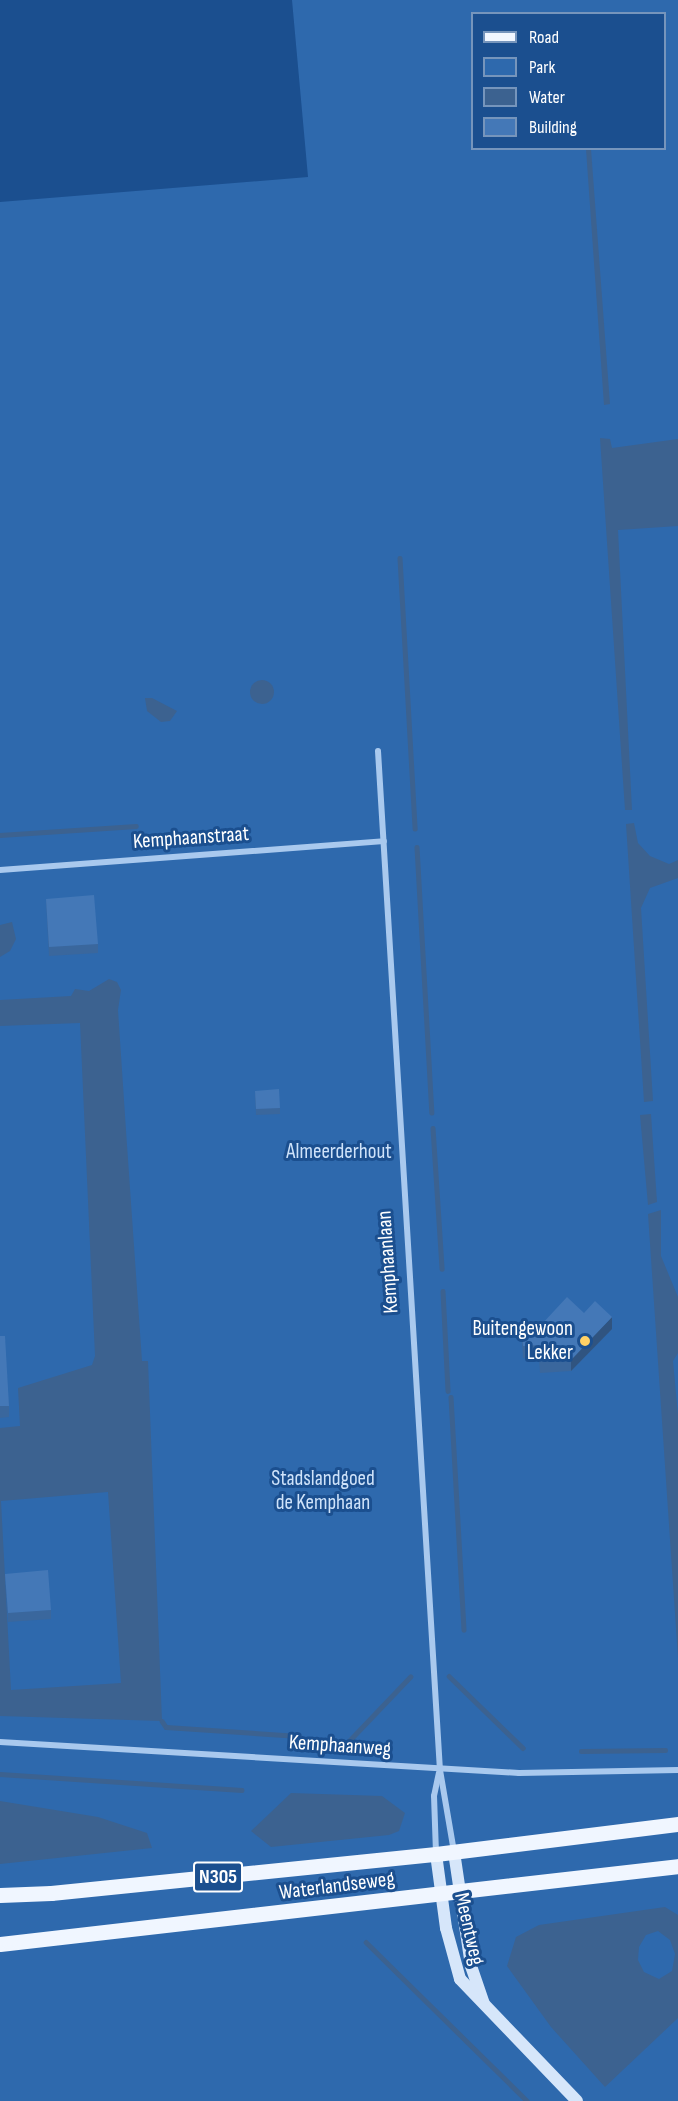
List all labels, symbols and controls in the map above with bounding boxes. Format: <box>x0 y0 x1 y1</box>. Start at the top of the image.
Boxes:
legend <box>471 12 666 150</box>
text: Road <box>529 27 559 48</box>
text: Park <box>529 57 555 78</box>
text: Water <box>529 87 565 108</box>
text: Building <box>529 117 577 138</box>
street label: Kemphaanstraat <box>132 821 250 855</box>
park label: Almeerderhout <box>286 1139 392 1165</box>
street label: Kemphaanlaan <box>372 1210 404 1314</box>
place label: Buitengewoon Lekker <box>473 1316 573 1366</box>
marker: Buitengewoon Lekker <box>578 1334 592 1348</box>
park label: Stadslandgoed de Kemphaan <box>271 1466 375 1516</box>
street label: Kemphaanweg <box>288 1730 392 1762</box>
road number: N305 <box>192 1860 244 1894</box>
street label: Waterlandseweg <box>278 1866 396 1906</box>
street label: Meentweg <box>448 1890 490 1968</box>

